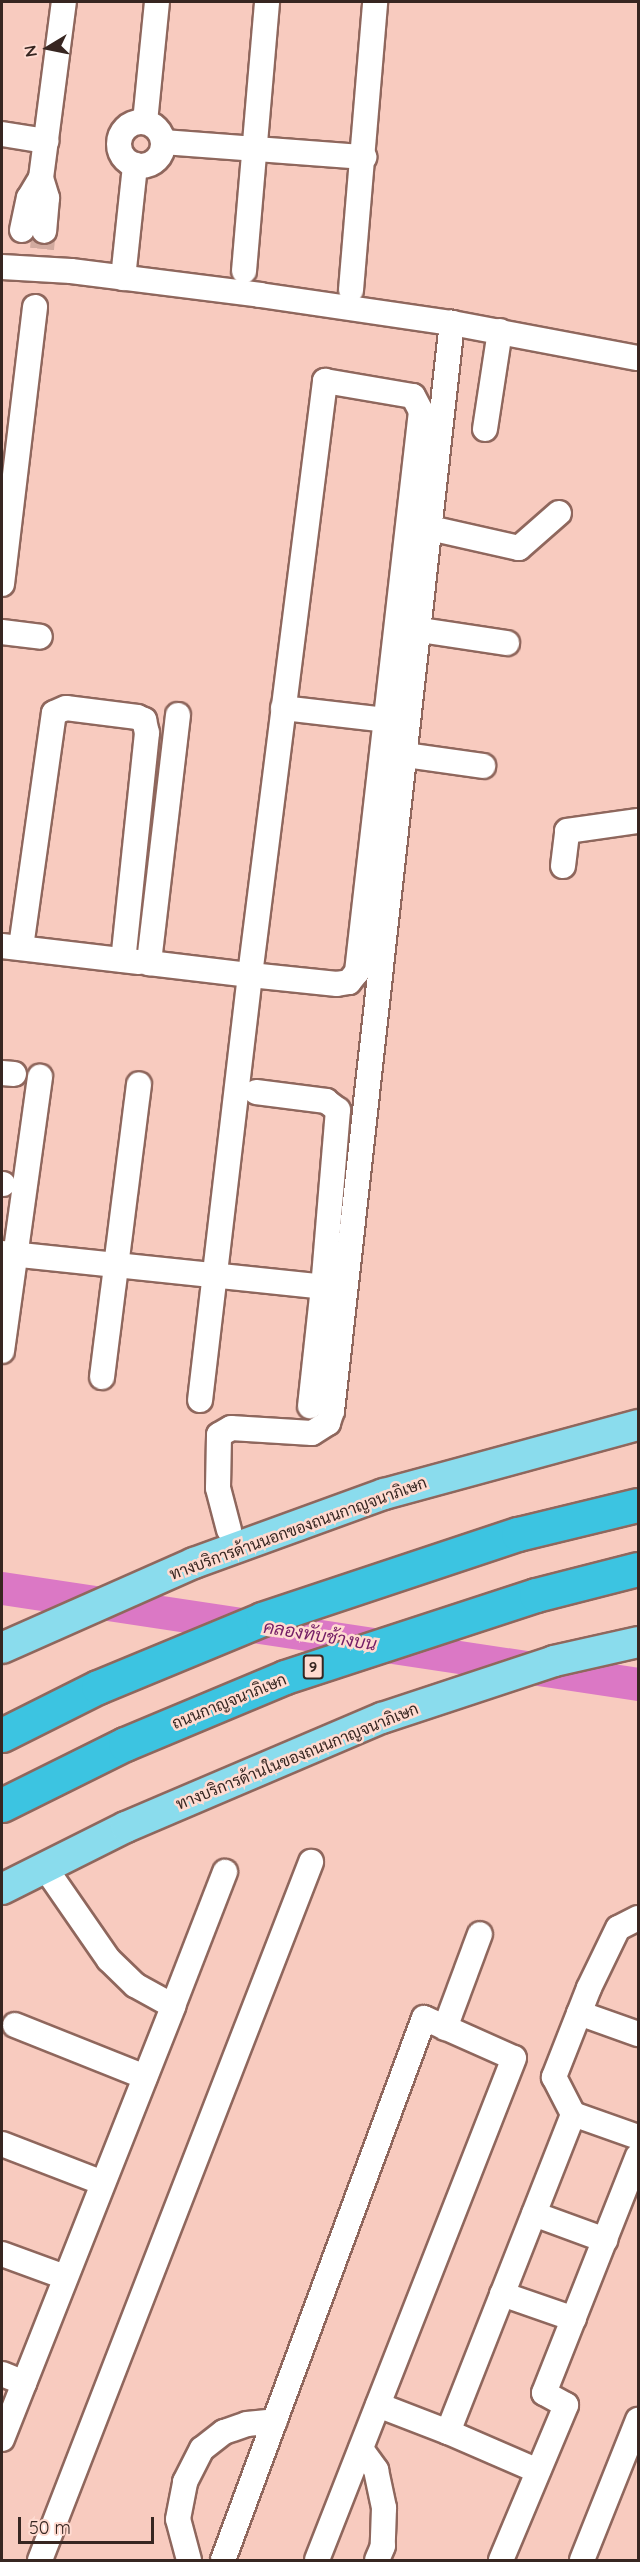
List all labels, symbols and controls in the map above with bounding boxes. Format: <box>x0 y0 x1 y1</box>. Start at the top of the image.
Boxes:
north arrow <box>18 18 78 78</box>
text: N <box>19 44 41 59</box>
street label: ทางบริการด้านนอกของถนนกาญจนาภิเษก <box>167 1472 429 1584</box>
water label: คลองทับช้างบน <box>262 1616 378 1656</box>
road number: 9 <box>302 1655 324 1679</box>
street label: ถนนกาญจนาภิเษก <box>169 1669 289 1733</box>
street label: ทางบริการด้านในของถนนกาญจนาภิเษก <box>173 1698 421 1814</box>
scale bar <box>21 2505 158 2543</box>
text: 50 m <box>29 2516 71 2539</box>

